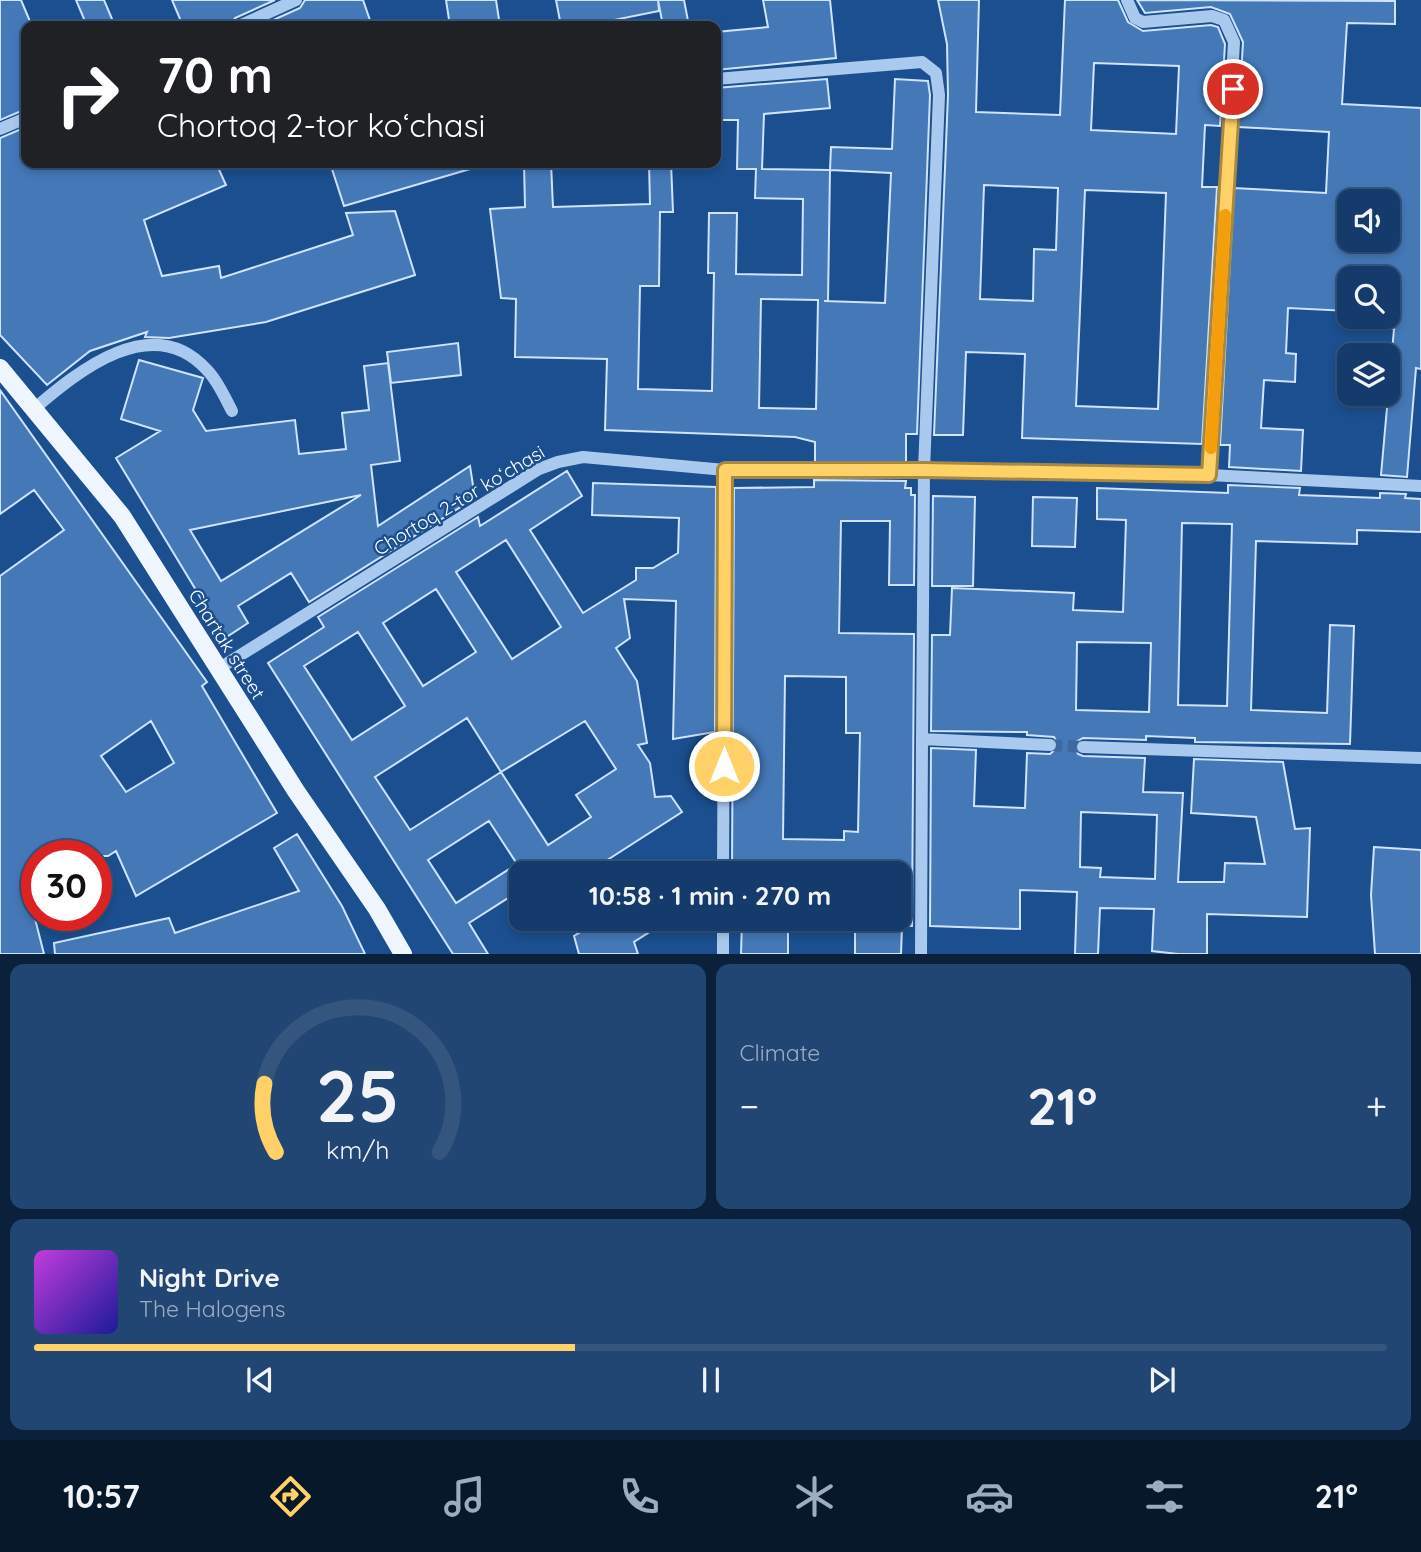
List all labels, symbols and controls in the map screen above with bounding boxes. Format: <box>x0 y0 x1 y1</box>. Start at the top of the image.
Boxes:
text: 70 m <box>157 44 273 105</box>
icon: right <box>42 49 133 140</box>
pin <box>1203 59 1263 119</box>
icon: arrive <box>1214 70 1252 108</box>
text: Chortoq 2-tor koʻchasi <box>157 105 485 145</box>
map controls <box>1337 189 1400 406</box>
button: sound <box>1337 189 1400 252</box>
button: search <box>1337 266 1400 329</box>
button: layers <box>1337 343 1400 406</box>
street label: Chortoq 2-tor koʻchasi <box>369 440 549 560</box>
street label: Chartak street <box>184 584 270 704</box>
position arrow <box>687 729 761 803</box>
speed limit sign: 30 <box>21 840 112 931</box>
text: 10:58 · 1 min · 270 m <box>589 879 831 912</box>
text: Climate <box>740 1038 820 1067</box>
text: 25 <box>316 1050 399 1141</box>
text: 21° <box>1027 1073 1098 1138</box>
text: − <box>740 1082 759 1130</box>
text: + <box>1366 1082 1387 1130</box>
text: km/h <box>326 1134 389 1165</box>
text: Night Drive <box>139 1261 280 1294</box>
text: The Halogens <box>139 1294 286 1323</box>
icon: previous <box>241 1361 279 1399</box>
icon: pause <box>692 1361 730 1399</box>
icon: next <box>1143 1361 1181 1399</box>
icon: directions <box>266 1472 315 1521</box>
icon: music <box>440 1472 489 1521</box>
icon: phone <box>615 1472 664 1521</box>
icon: climate <box>790 1472 839 1521</box>
icon: car <box>965 1472 1014 1521</box>
icon: filters <box>1140 1472 1189 1521</box>
text: 10:57 <box>63 1476 140 1516</box>
text: 21° <box>1315 1476 1358 1516</box>

